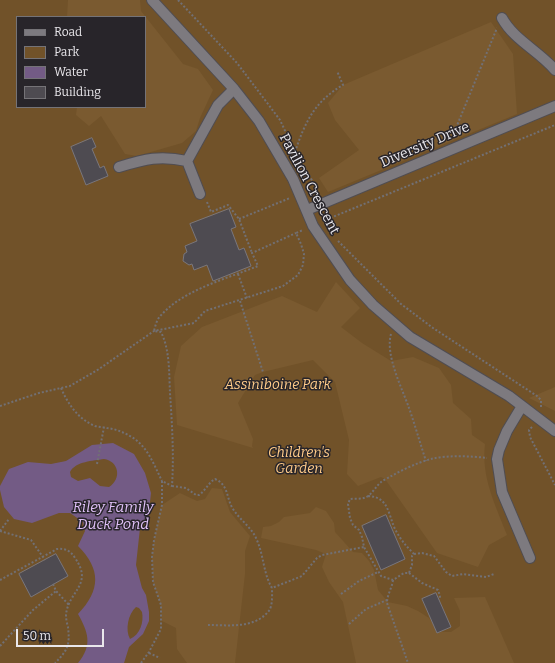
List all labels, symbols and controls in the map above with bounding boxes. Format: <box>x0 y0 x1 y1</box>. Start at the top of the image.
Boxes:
legend <box>16 16 146 108</box>
text: Road <box>54 25 82 39</box>
text: Park <box>54 45 79 59</box>
text: Water <box>54 65 88 79</box>
text: Building <box>54 85 101 99</box>
street label: Diversity Drive <box>378 119 472 171</box>
street label: Pavilion Crescent <box>275 131 343 237</box>
park label: Assiniboine Park <box>225 377 331 393</box>
park label: Children's Garden <box>268 445 330 478</box>
water label: Riley Family Duck Pond <box>72 499 154 534</box>
scale bar <box>18 621 106 647</box>
text: 50 m <box>23 629 51 643</box>

